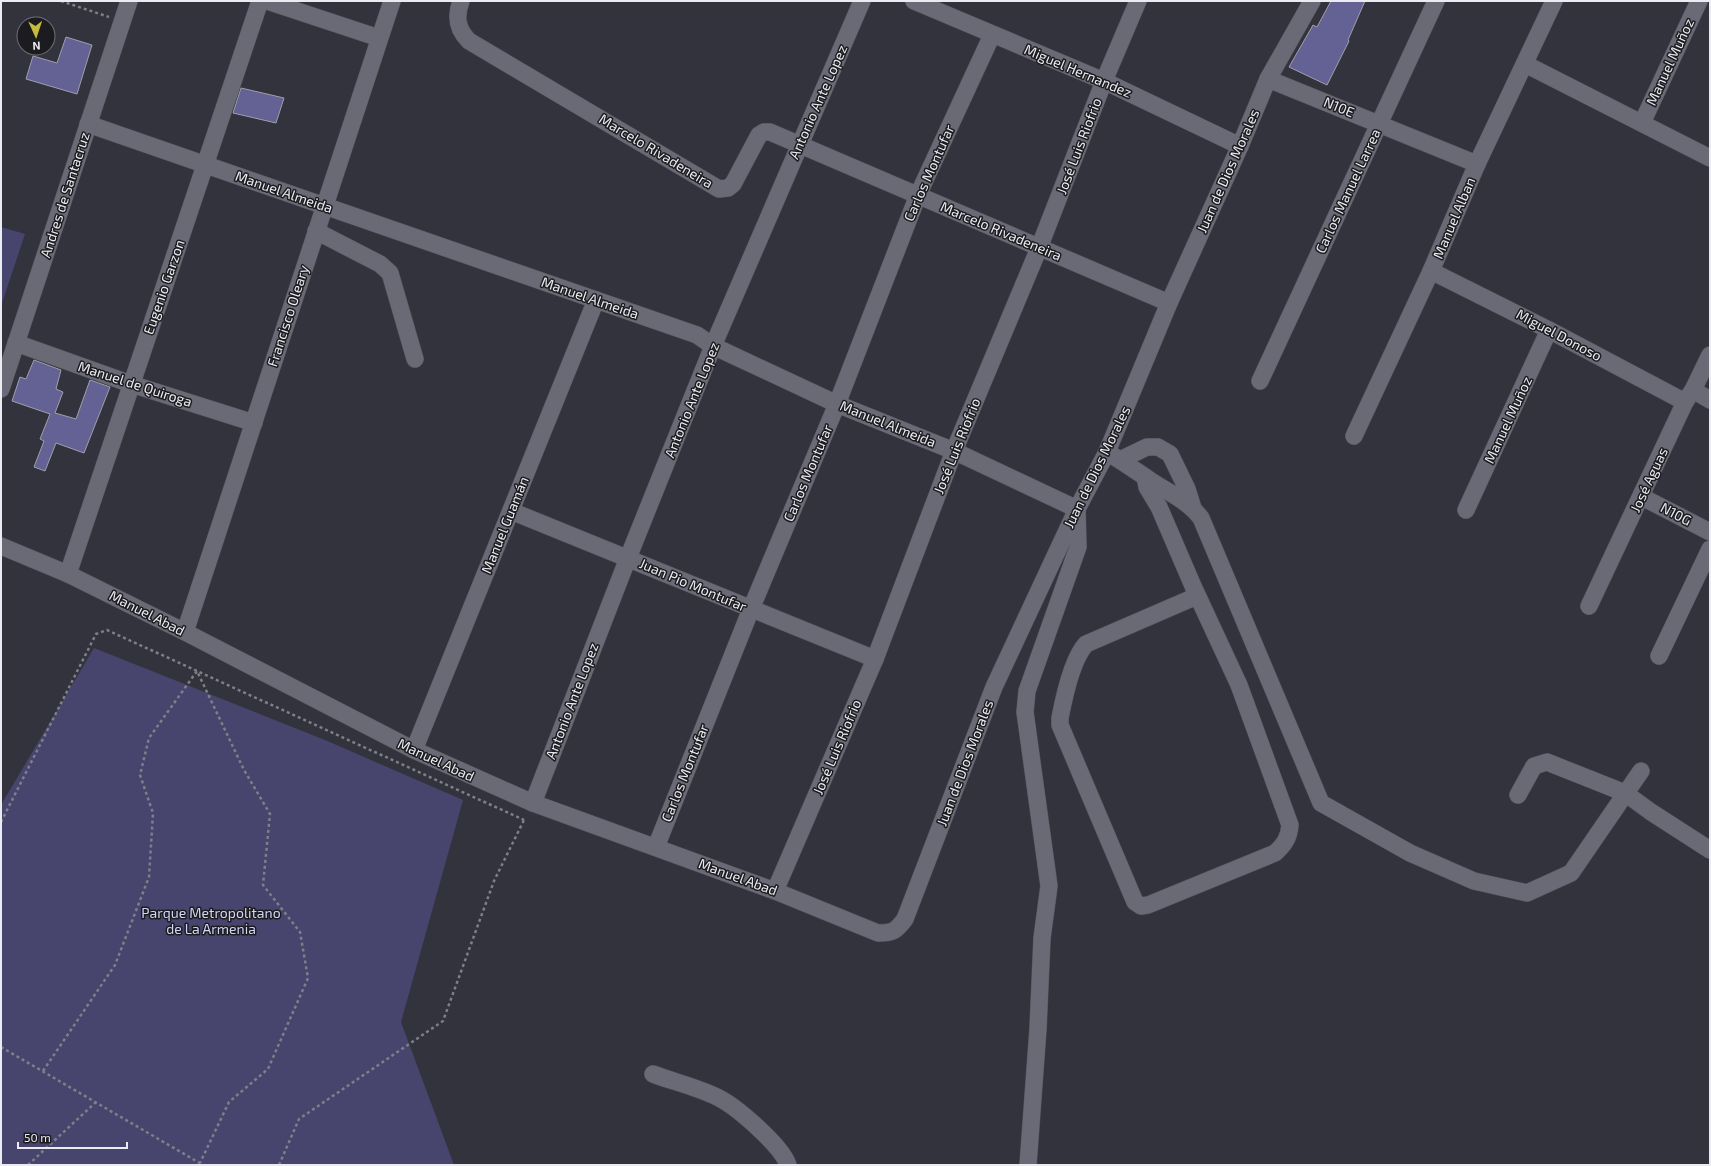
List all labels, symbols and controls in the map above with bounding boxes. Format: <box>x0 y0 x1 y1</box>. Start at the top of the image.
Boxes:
north arrow <box>16 16 56 56</box>
street label: Manuel Muñoz <box>1642 16 1697 108</box>
text: N <box>32 40 41 53</box>
street label: Miguel Hernandez <box>1022 40 1134 101</box>
street label: Antonio Ante Lopez <box>785 42 850 162</box>
street label: N10E <box>1321 93 1357 120</box>
street label: José Luis Riofrio <box>1052 95 1105 196</box>
street label: Juan de Dios Morales <box>1193 106 1262 235</box>
street label: Marcelo Rivadeneira <box>596 110 716 191</box>
street label: Carlos Montufar <box>900 122 958 224</box>
street label: Carlos Manuel Larrea <box>1311 126 1384 256</box>
street label: Andres de Santacruz <box>36 130 93 260</box>
street label: Manuel Almeida <box>233 167 335 216</box>
street label: Manuel Alban <box>1429 175 1478 261</box>
street label: Marcelo Rivadeneira <box>938 197 1064 264</box>
street label: Eugenio Garzon <box>139 237 188 336</box>
street label: Francisco Oleary <box>263 262 312 369</box>
street label: Manuel Almeida <box>539 273 641 322</box>
street label: Miguel Donoso <box>1514 305 1605 364</box>
street label: Antonio Ante Lopez <box>661 340 722 460</box>
street label: Manuel de Quiroga <box>76 357 194 410</box>
street label: Manuel Muñoz <box>1480 374 1535 466</box>
street label: José Luis Riofrio <box>930 395 983 496</box>
street label: Manuel Almeida <box>838 397 939 451</box>
street label: Juan de Dios Morales <box>1060 403 1133 531</box>
street label: Carlos Montufar <box>779 421 836 524</box>
street label: José Aguas <box>1626 445 1671 515</box>
street label: Manuel Guamán <box>477 474 532 576</box>
street label: N10G <box>1658 498 1695 529</box>
street label: Juan Pio Montufar <box>637 554 750 615</box>
street label: Manuel Abad <box>107 586 188 639</box>
street label: Antonio Ante Lopez <box>542 640 602 761</box>
street label: José Luis Riofrio <box>809 697 864 797</box>
street label: Juan de Dios Morales <box>933 697 996 828</box>
street label: Carlos Montufar <box>657 721 712 824</box>
street label: Manuel Abad <box>395 734 477 785</box>
street label: Manuel Abad <box>696 854 780 899</box>
park label: Parque Metropolitano de La Armenia <box>141 904 281 937</box>
scale bar <box>18 1124 127 1150</box>
text: 50 m <box>24 1130 51 1144</box>

